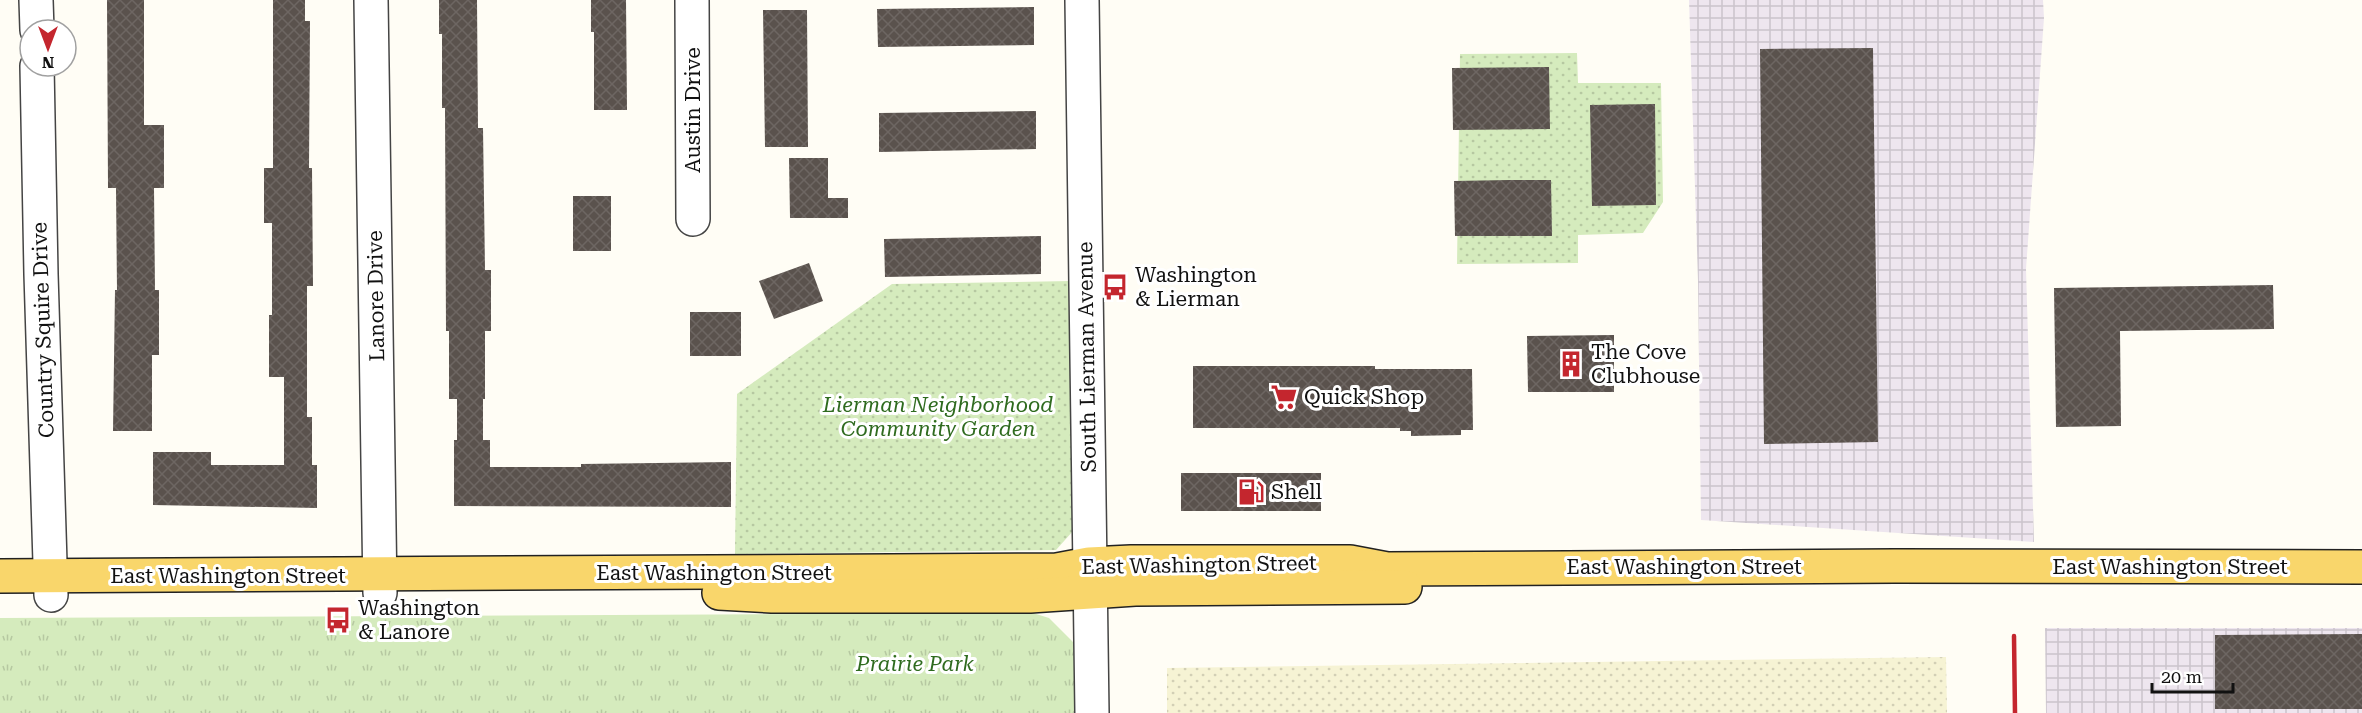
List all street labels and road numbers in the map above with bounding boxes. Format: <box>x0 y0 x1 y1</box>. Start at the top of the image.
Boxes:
street label: Austin Drive <box>681 47 705 173</box>
street label: Country Squire Drive <box>27 222 59 438</box>
street label: Lanore Drive <box>363 230 389 362</box>
street label: South Lierman Avenue <box>1073 241 1101 473</box>
street label: East Washington Street <box>1081 551 1317 579</box>
street label: East Washington Street <box>1566 555 1802 579</box>
street label: East Washington Street <box>2052 555 2288 579</box>
street label: East Washington Street <box>596 561 832 585</box>
street label: East Washington Street <box>110 564 346 588</box>

